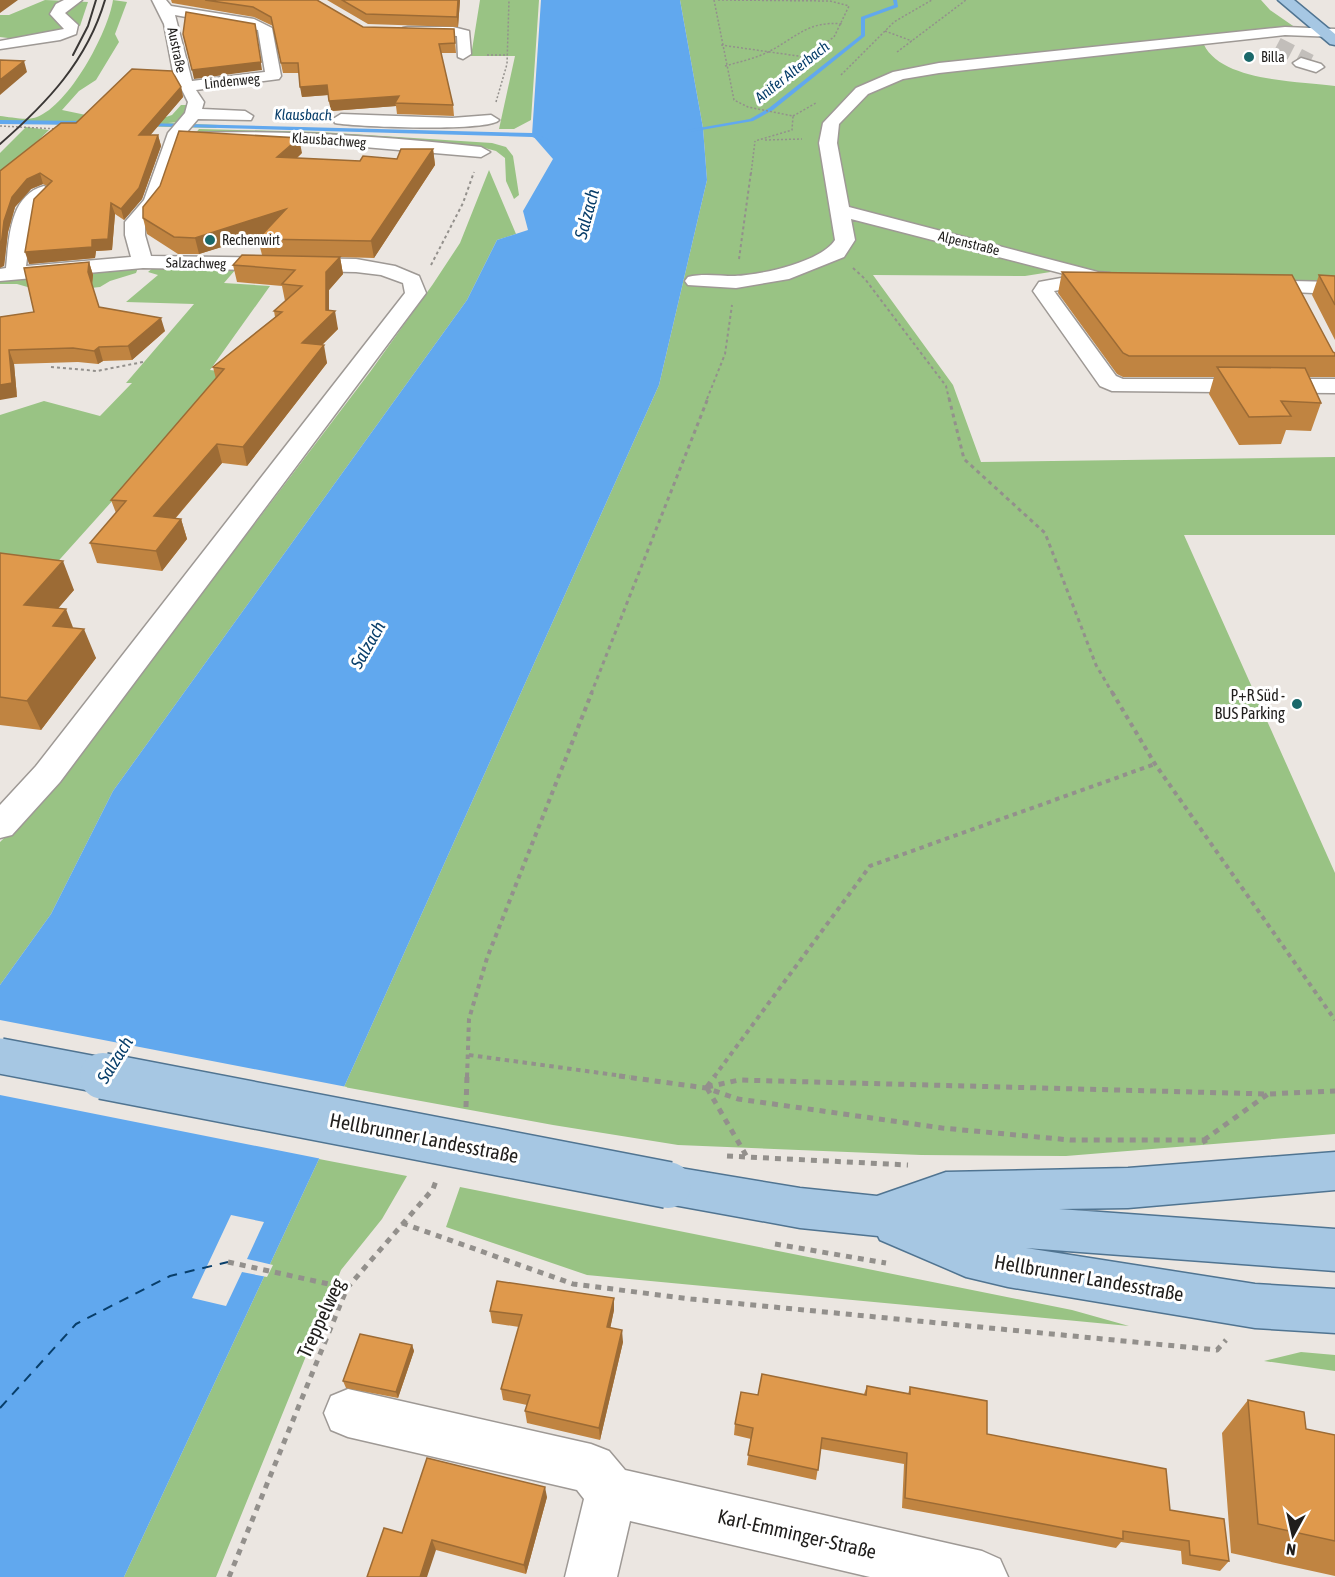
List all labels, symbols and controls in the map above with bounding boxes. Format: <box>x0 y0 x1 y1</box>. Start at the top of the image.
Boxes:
street label: Austraße <box>164 26 190 74</box>
water label: Anifer Alterbach <box>751 37 832 106</box>
place label: Billa <box>1261 49 1285 65</box>
marker: Billa <box>1242 50 1256 64</box>
street label: Lindenweg <box>203 70 261 92</box>
water label: Klausbach <box>274 105 332 124</box>
street label: Klausbachweg <box>291 129 367 151</box>
water label: Salzach <box>570 186 603 242</box>
street label: Alpenstraße <box>937 228 1001 258</box>
place label: Rechenwirt <box>222 232 280 248</box>
marker: Rechenwirt <box>203 233 217 247</box>
street label: Salzachweg <box>166 254 226 272</box>
water label: Salzach <box>345 617 389 673</box>
place label: P+R Süd - BUS Parking <box>1215 686 1285 723</box>
marker: P+R Süd - BUS Parking <box>1290 697 1304 711</box>
water label: Salzach <box>92 1032 137 1088</box>
street label: Hellbrunner Landesstraße <box>328 1108 520 1167</box>
street label: Hellbrunner Landesstraße <box>993 1250 1186 1305</box>
street label: Treppelweg <box>292 1274 349 1361</box>
street label: Karl-Emminger-Straße <box>716 1504 879 1563</box>
north arrow <box>1263 1505 1323 1565</box>
text: N <box>1285 1540 1297 1559</box>

